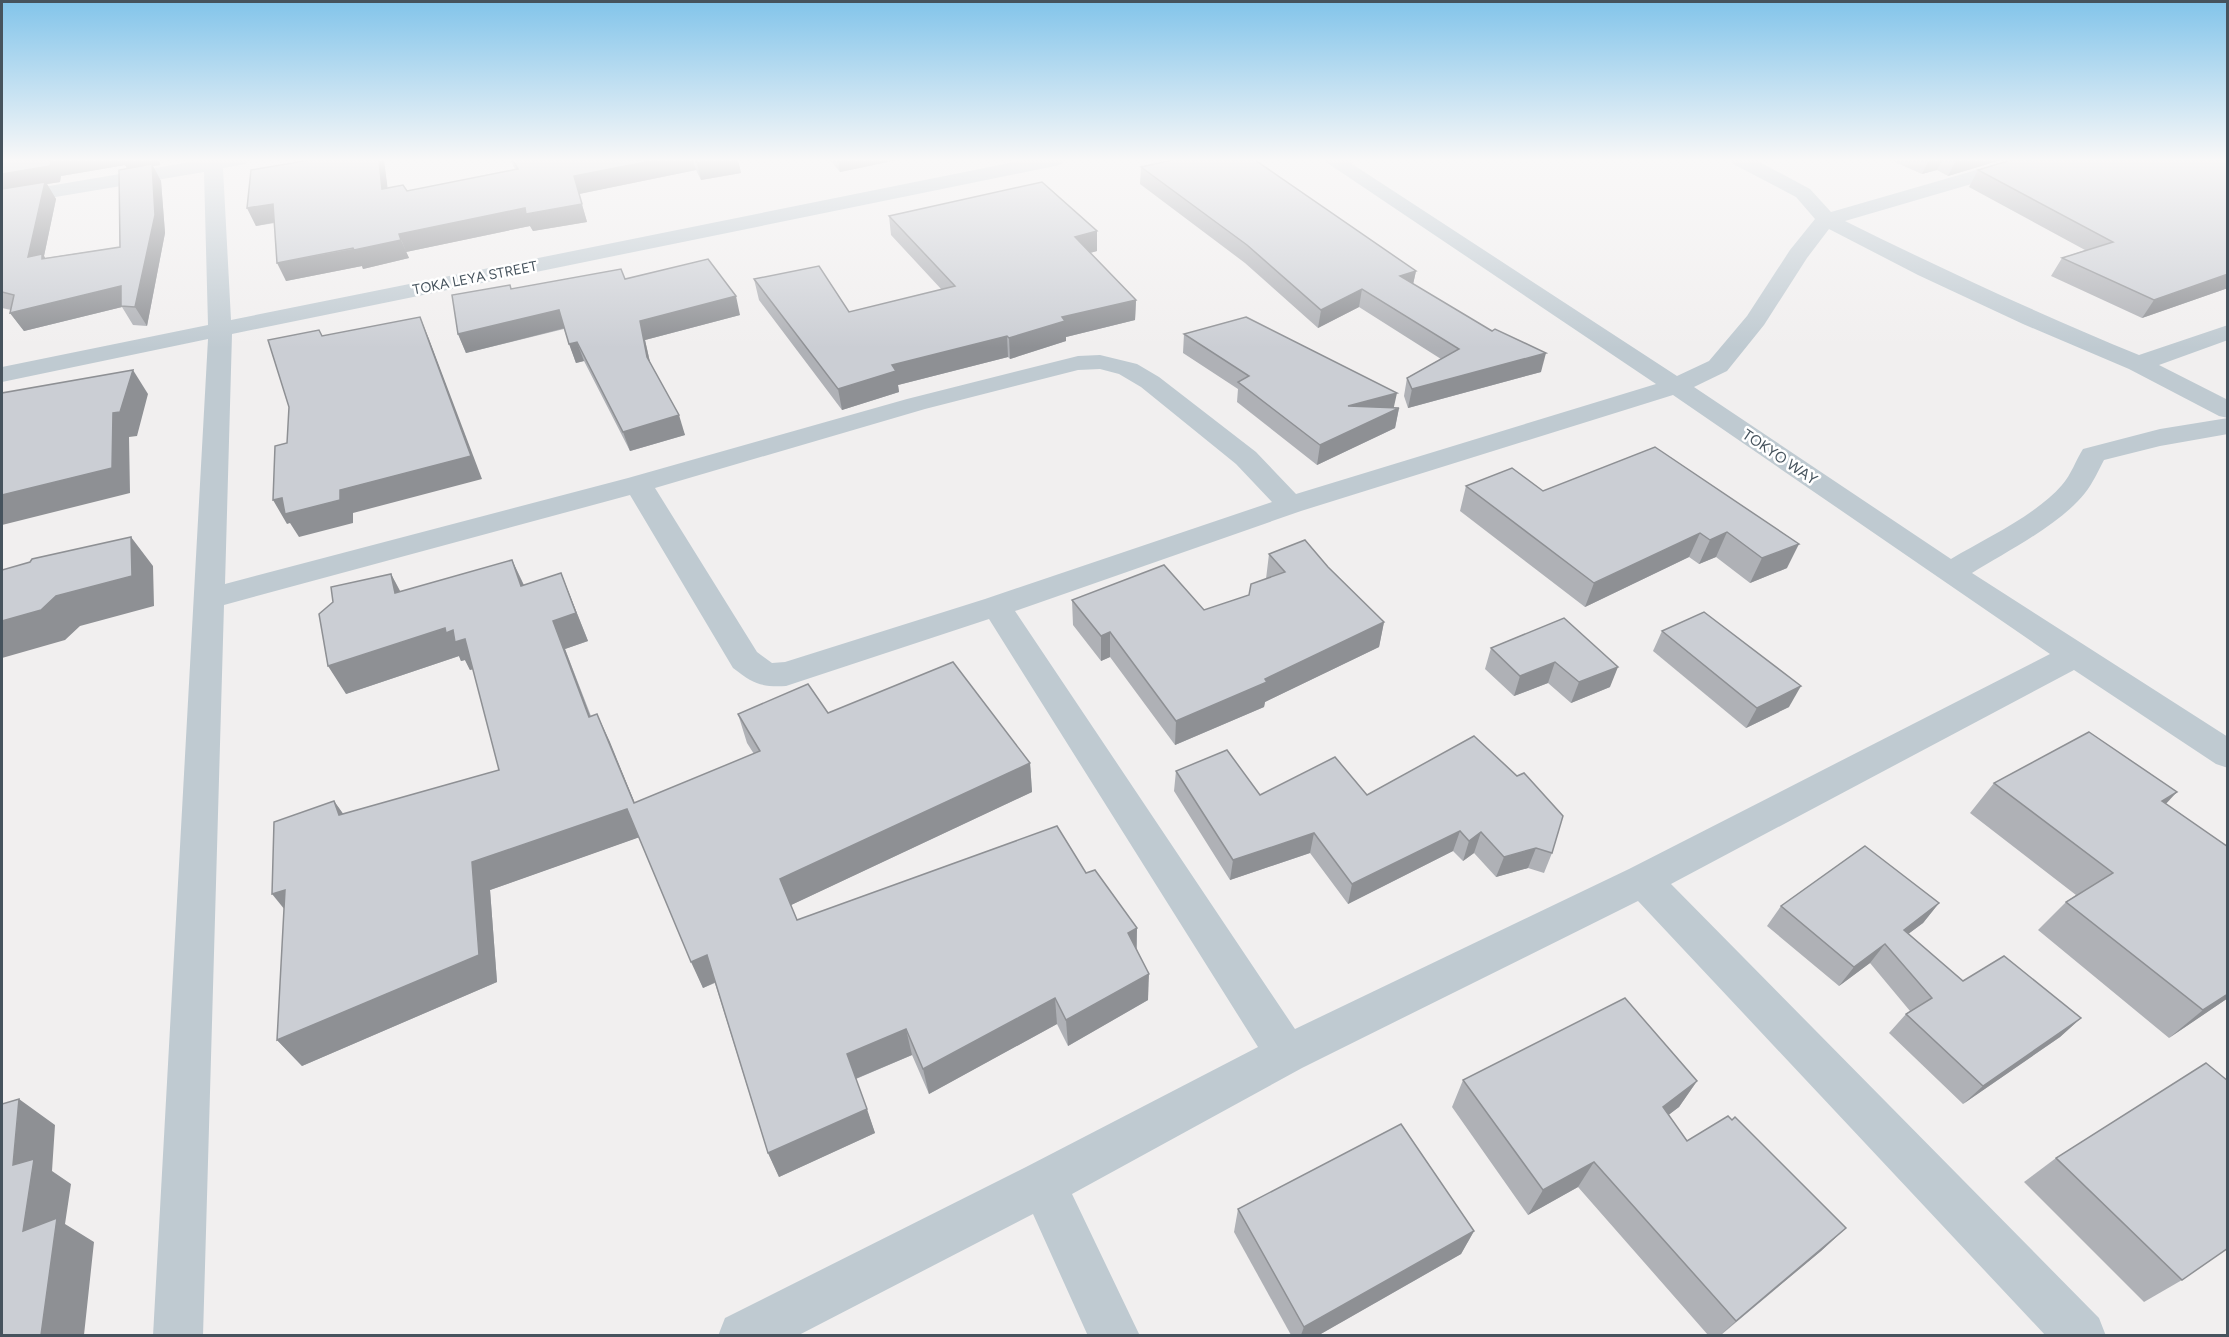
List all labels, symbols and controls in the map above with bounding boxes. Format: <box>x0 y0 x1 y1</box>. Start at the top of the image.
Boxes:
street label: TOKA LEYA STREET <box>411 258 539 298</box>
street label: TOKYO WAY <box>1739 425 1821 489</box>

